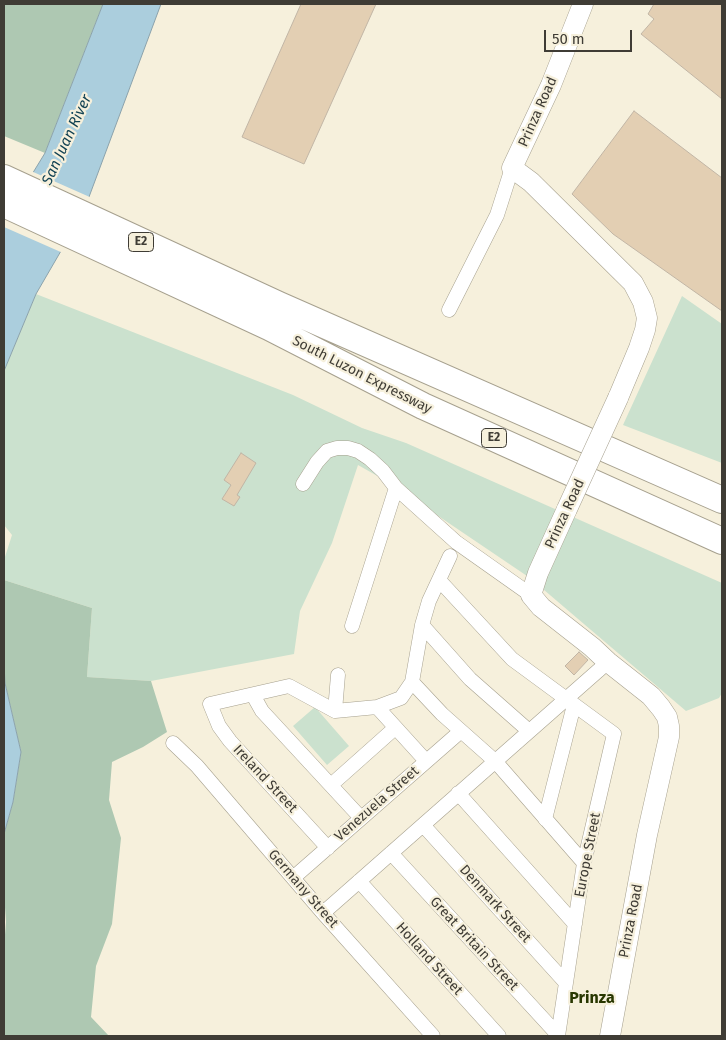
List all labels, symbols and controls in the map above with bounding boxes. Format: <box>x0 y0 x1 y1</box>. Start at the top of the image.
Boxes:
scale bar <box>546 20 634 52</box>
text: 50 m <box>552 30 585 48</box>
street label: Prinza Road <box>515 74 561 150</box>
water label: San Juan River <box>38 92 96 188</box>
road number: E2 <box>128 232 154 252</box>
street label: South Luzon Expressway <box>290 333 434 417</box>
road number: E2 <box>482 428 506 448</box>
street label: Prinza Road <box>542 476 588 552</box>
street label: Ireland Street <box>229 742 301 816</box>
street label: Venezuela Street <box>332 763 422 845</box>
street label: Europe Street <box>572 811 604 899</box>
street label: Germany Street <box>264 846 342 932</box>
street label: Denmark Street <box>456 862 534 946</box>
street label: Prinza Road <box>616 883 646 959</box>
street label: Great Britain Street <box>426 894 522 994</box>
street label: Holland Street <box>392 919 466 999</box>
district label: Prinza <box>569 989 615 1009</box>

